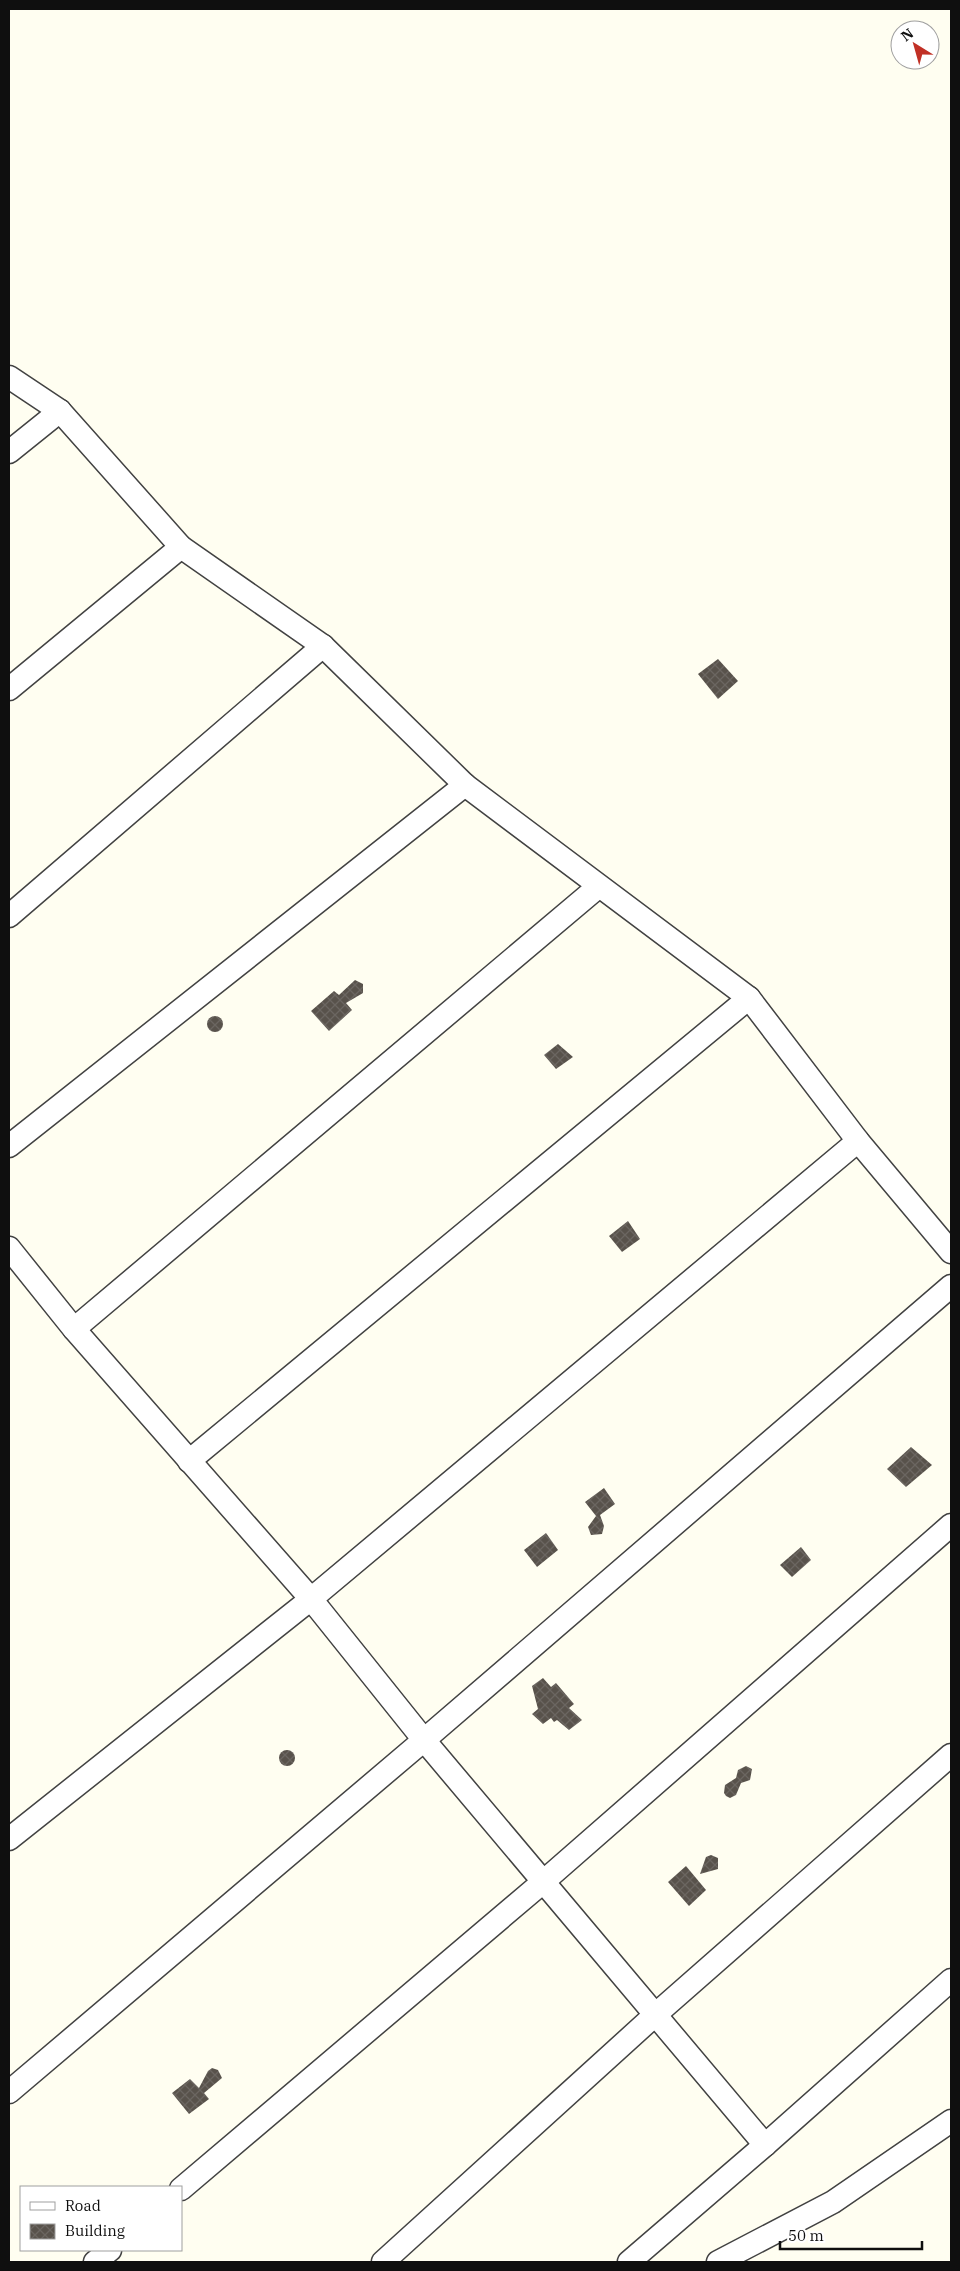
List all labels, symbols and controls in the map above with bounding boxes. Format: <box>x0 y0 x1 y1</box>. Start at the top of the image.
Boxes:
north arrow <box>890 20 940 70</box>
text: N <box>897 24 917 45</box>
legend <box>20 2186 182 2251</box>
text: Road <box>65 2196 101 2215</box>
scale bar <box>780 2218 922 2250</box>
text: Building <box>65 2221 125 2240</box>
text: 50 m <box>788 2226 824 2245</box>

